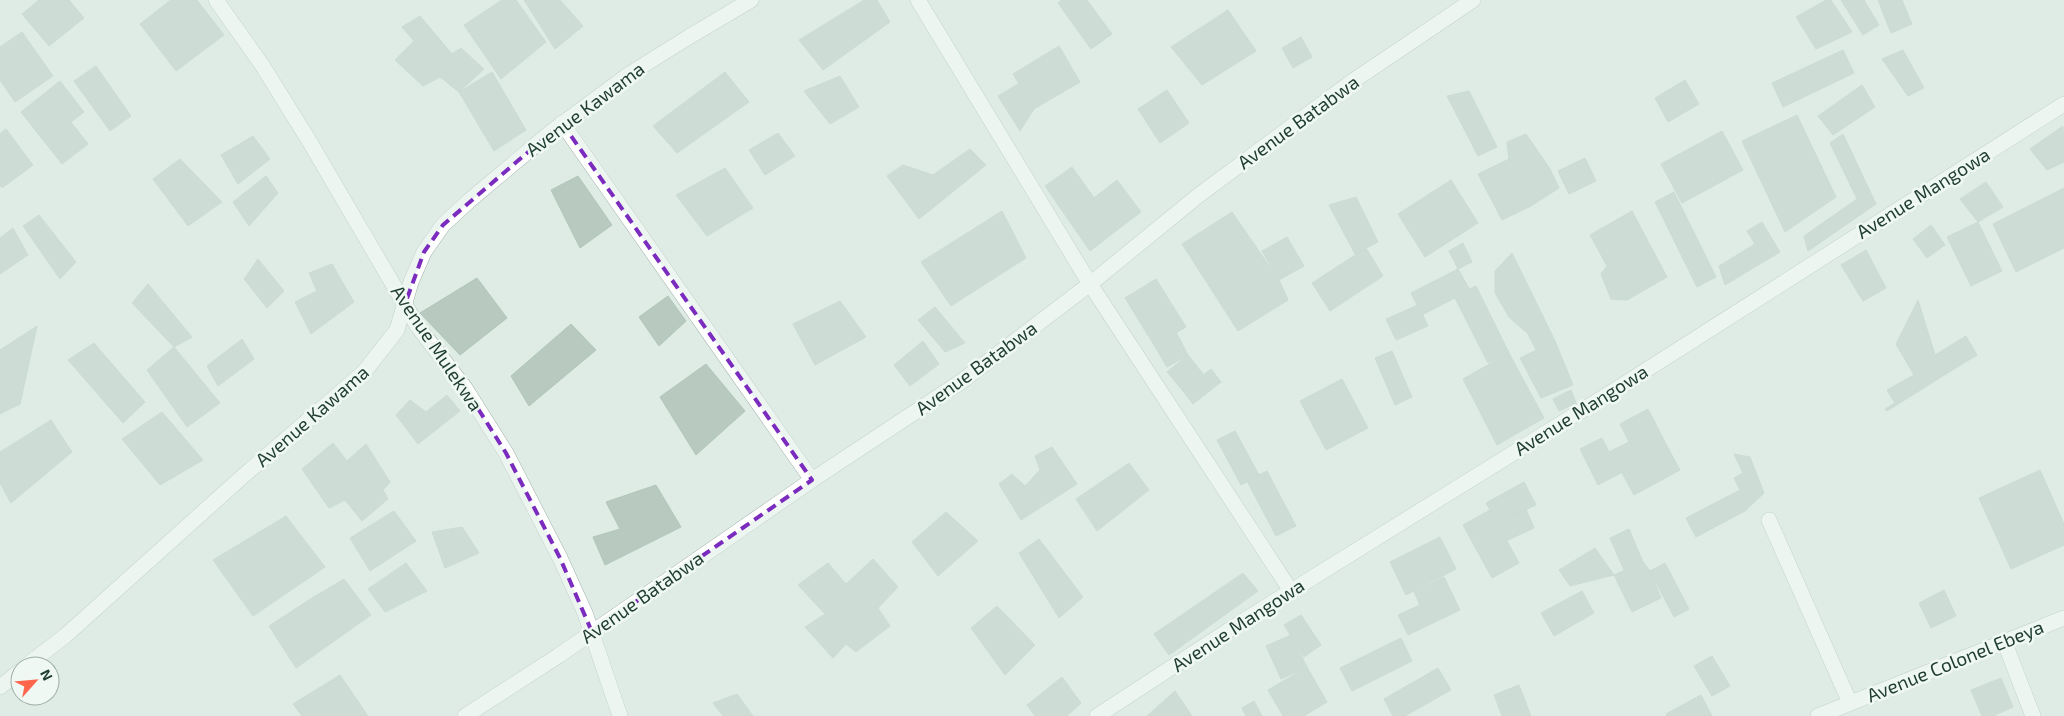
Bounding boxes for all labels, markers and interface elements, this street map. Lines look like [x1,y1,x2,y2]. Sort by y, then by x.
street label: Avenue Kawama [521,56,649,161]
street label: Avenue Batabwa [1232,70,1363,173]
street label: Avenue Mangowa [1852,142,1994,243]
street label: Avenue Mulekwa [387,280,488,415]
street label: Avenue Batabwa [910,316,1041,419]
street label: Avenue Mangowa [1510,359,1652,460]
street label: Avenue Kawama [250,360,373,471]
street label: Avenue Batabwa [576,546,708,647]
street label: Avenue Mangowa [1167,573,1308,676]
street label: Avenue Colonel Ebeya [1863,615,2047,707]
north arrow [10,656,60,706]
text: N [37,667,57,683]

